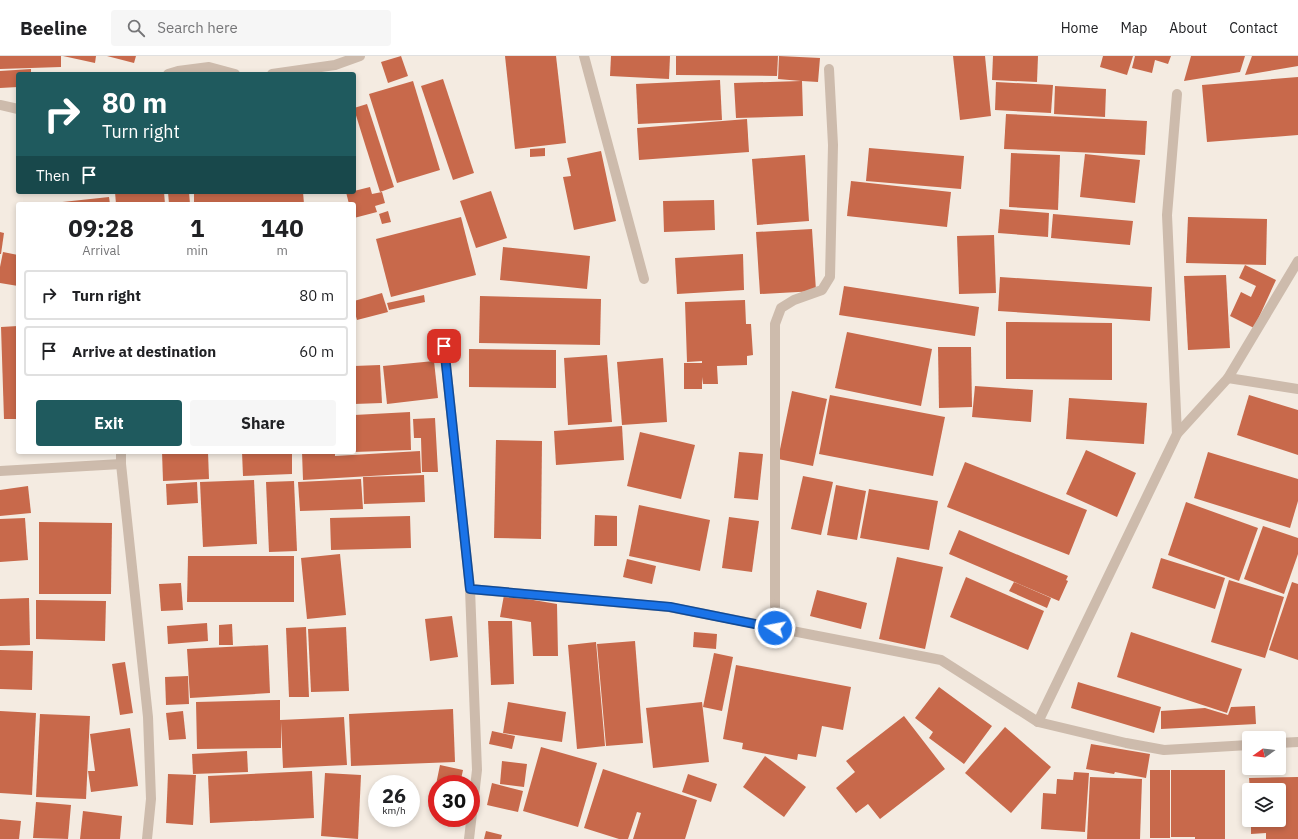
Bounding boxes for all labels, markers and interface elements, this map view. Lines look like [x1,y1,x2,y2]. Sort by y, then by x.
search box [111,10,391,46]
text: Beeline [20,16,87,40]
icon: search [125,17,147,39]
text: Search here [157,18,238,37]
text: Home [1061,19,1098,37]
text: Map [1120,19,1147,37]
text: About [1169,19,1207,37]
text: Contact [1229,19,1278,37]
text: 80 m [102,84,167,121]
icon: right [36,88,88,140]
text: Turn right [102,120,180,143]
icon: arrive [78,164,100,186]
text: Then [36,166,70,185]
text: 09:28 [68,212,134,244]
text: 1 [190,212,204,244]
text: 140 [260,212,304,244]
text: Arrival [82,242,120,259]
text: min [186,242,208,259]
text: m [276,242,288,259]
icon: right [38,284,60,306]
text: Turn right [72,286,141,305]
text: 80 m [299,286,334,305]
pin [427,329,461,363]
icon: arrive [433,335,455,357]
icon: arrive [38,340,60,362]
text: Arrive at destination [72,342,216,361]
text: 60 m [299,342,334,361]
button: Exit [36,400,182,446]
button: Share [190,400,336,446]
position arrow [754,607,796,649]
north arrow [1242,731,1286,775]
map controls [1242,731,1286,827]
speed limit sign: 30 [428,775,480,827]
text: 26 [382,782,406,809]
button: layers [1242,783,1286,827]
text: km/h [382,804,406,817]

